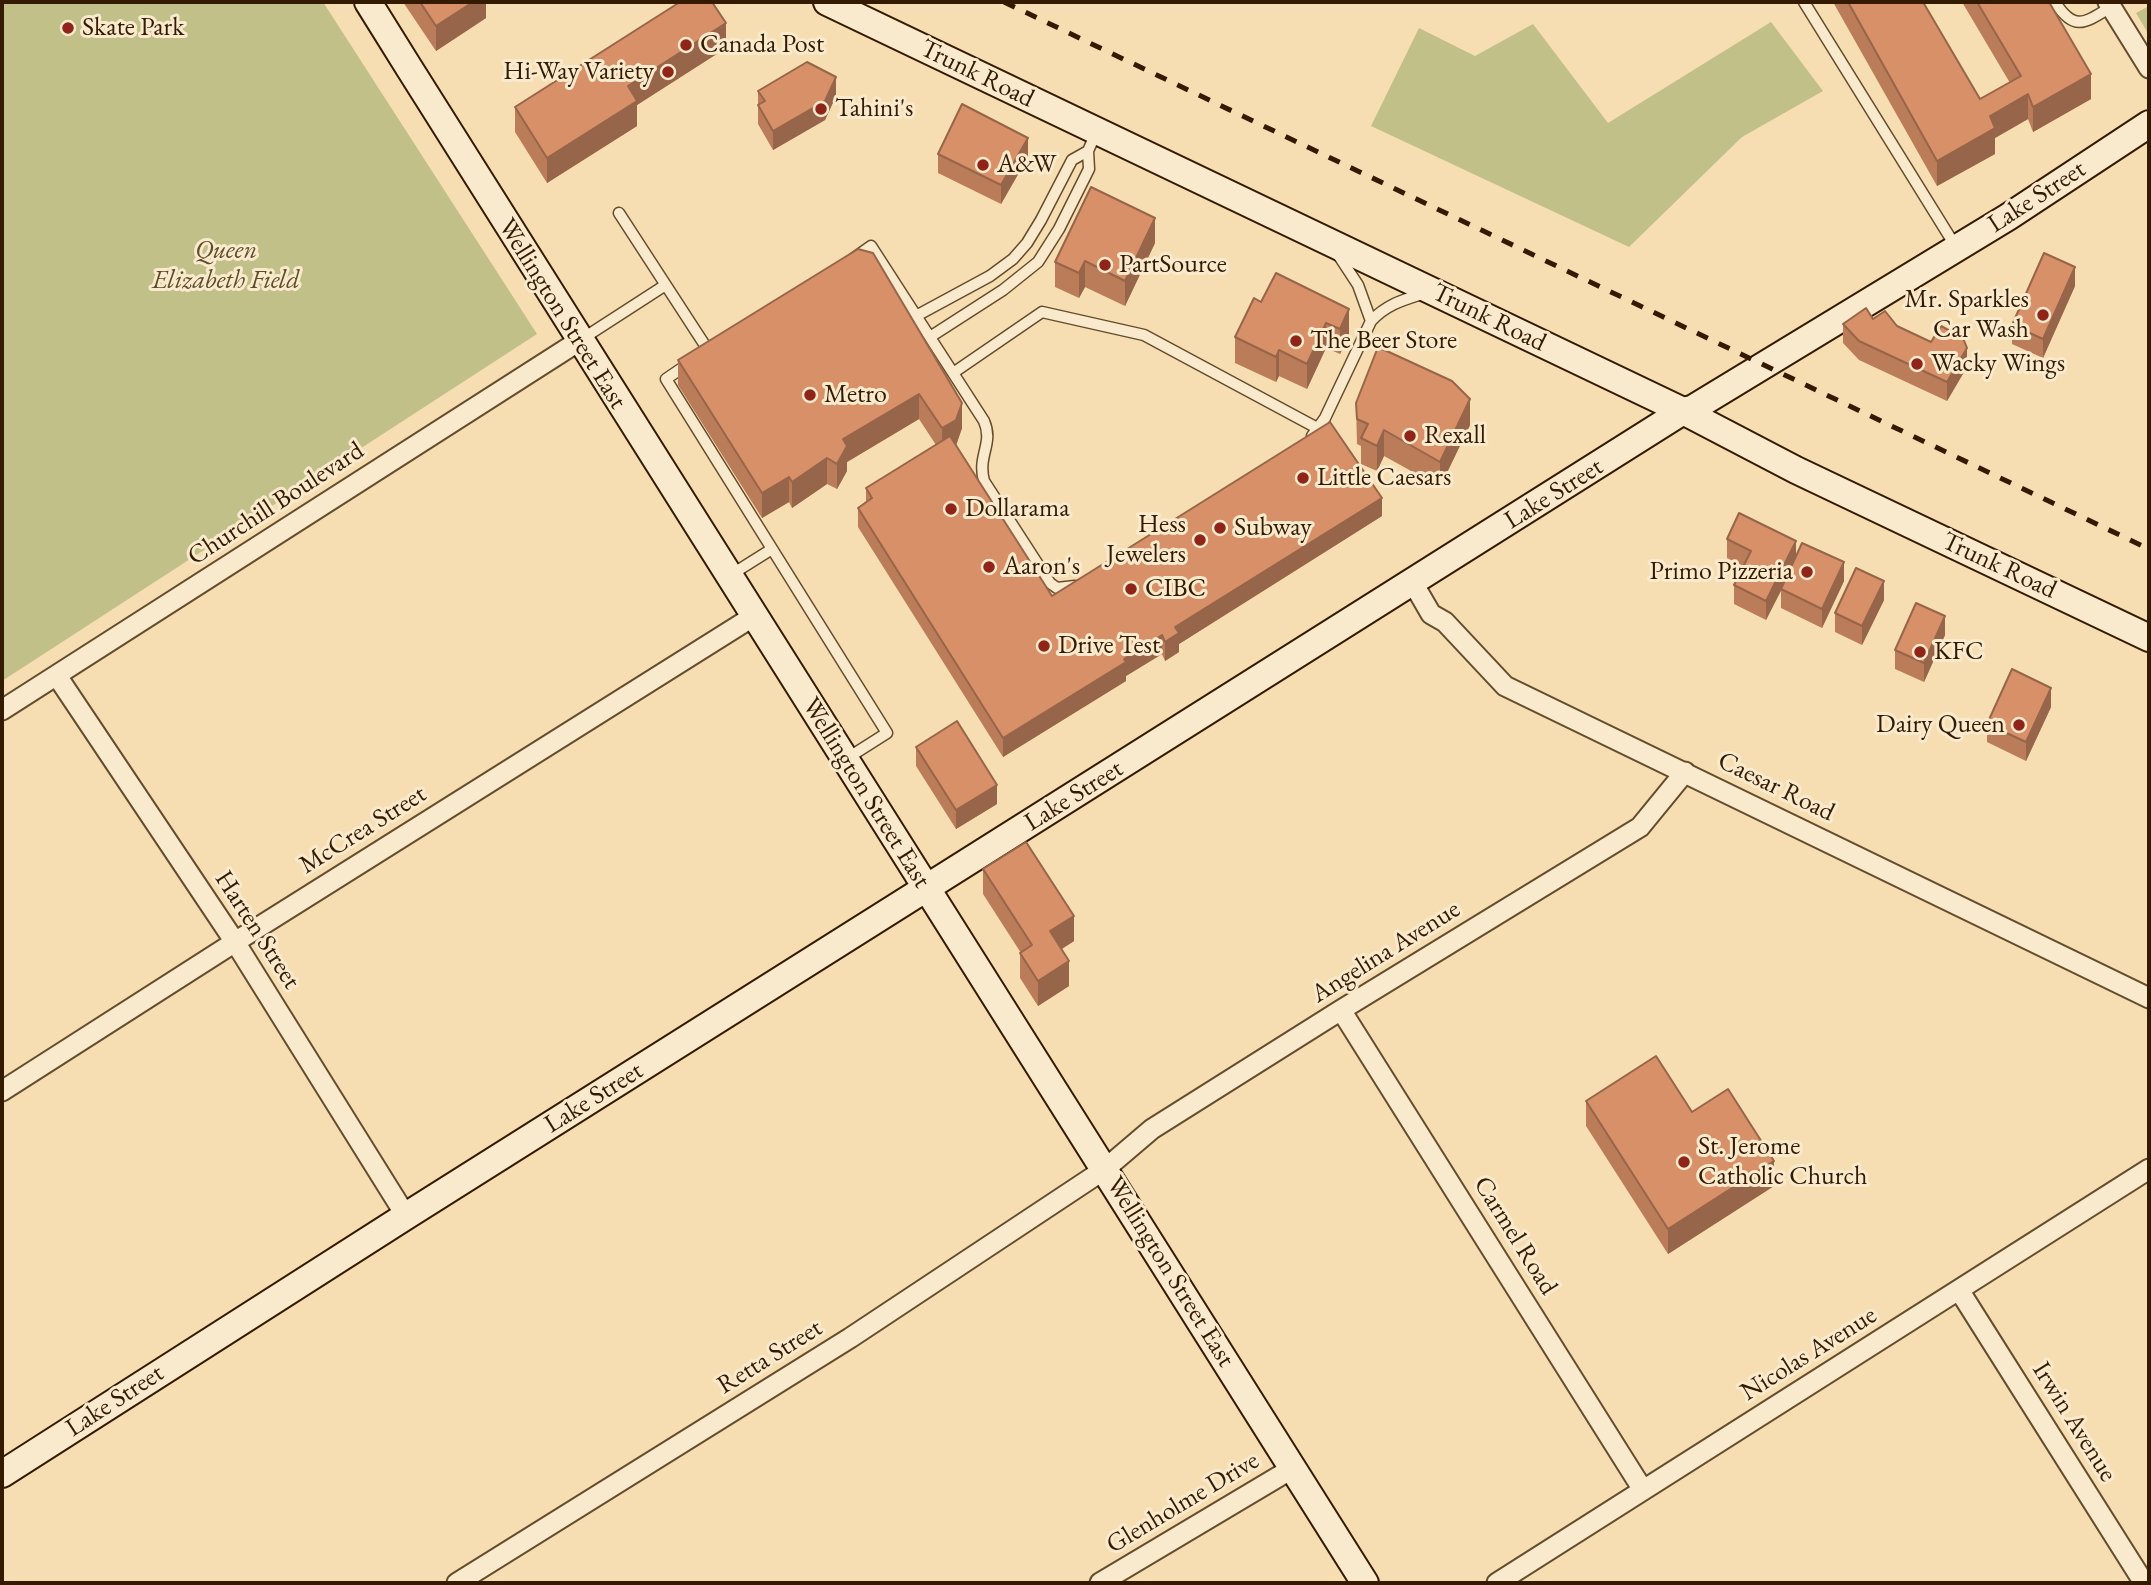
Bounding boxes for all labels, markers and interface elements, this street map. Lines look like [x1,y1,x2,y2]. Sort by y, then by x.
place label: Skate Park [82,12,184,44]
marker: Skate Park [60,20,76,36]
place label: Canada Post [700,29,824,61]
street label: Trunk Road [915,33,1039,115]
marker: Canada Post [678,37,694,53]
place label: Hi-Way Variety [503,56,654,88]
marker: Hi-Way Variety [660,64,676,80]
place label: Tahini's [835,93,914,125]
marker: Tahini's [813,101,829,117]
place label: A&W [997,149,1056,181]
street label: Lake Street [1982,154,2092,240]
marker: A&W [975,157,991,173]
street label: Wellington Street East [491,213,633,415]
park label: Queen Elizabeth Field [152,235,300,296]
place label: PartSource [1119,249,1227,281]
marker: PartSource [1097,257,1113,273]
street label: Trunk Road [1427,277,1551,359]
place label: Mr. Sparkles Car Wash [1905,284,2029,346]
marker: Mr. Sparkles Car Wash [2035,307,2051,323]
place label: The Beer Store [1310,325,1457,357]
marker: The Beer Store [1288,333,1304,349]
place label: Wacky Wings [1931,348,2065,380]
marker: Wacky Wings [1909,356,1925,372]
place label: Metro [824,379,887,411]
marker: Metro [802,387,818,403]
place label: Rexall [1424,420,1486,452]
marker: Rexall [1402,428,1418,444]
street label: Churchill Boulevard [182,435,370,573]
street label: Lake Street [1499,452,1609,536]
place label: Little Caesars [1317,462,1451,494]
marker: Little Caesars [1295,470,1311,486]
place label: Dollarama [965,493,1070,525]
marker: Dollarama [943,501,959,517]
place label: Hess Jewelers [1106,509,1186,570]
place label: Subway [1234,512,1312,544]
marker: Subway [1212,520,1228,536]
street label: Trunk Road [1937,526,2061,606]
marker: Hess Jewelers [1192,532,1208,548]
place label: Aaron's [1003,551,1080,583]
place label: Primo Pizzeria [1649,556,1793,588]
marker: Aaron's [981,559,997,575]
marker: Primo Pizzeria [1799,564,1815,580]
place label: CIBC [1145,573,1206,605]
marker: CIBC [1123,581,1139,597]
place label: Drive Test [1058,630,1160,662]
place label: KFC [1934,636,1983,668]
marker: Drive Test [1036,638,1052,654]
marker: KFC [1912,644,1928,660]
street label: Wellington Street East [795,692,937,894]
place label: Dairy Queen [1876,709,2005,741]
marker: Dairy Queen [2011,717,2027,733]
street label: Caesar Road [1713,745,1839,829]
street label: Lake Street [1019,754,1129,838]
street label: McCrea Street [294,779,432,881]
street label: Harten Street [207,865,307,995]
street label: Angelina Avenue [1306,894,1466,1010]
street label: Lake Street [539,1056,649,1140]
place label: St. Jerome Catholic Church [1698,1131,1867,1192]
marker: St. Jerome Catholic Church [1676,1154,1692,1170]
street label: Wellington Street East [1099,1171,1241,1373]
street label: Carmel Road [1466,1171,1564,1301]
street label: Nicolas Avenue [1735,1300,1883,1408]
street label: Retta Street [712,1313,828,1401]
street label: Irwin Avenue [2025,1356,2123,1488]
street label: Lake Street [60,1358,170,1444]
street label: Glenholme Drive [1101,1445,1265,1561]

